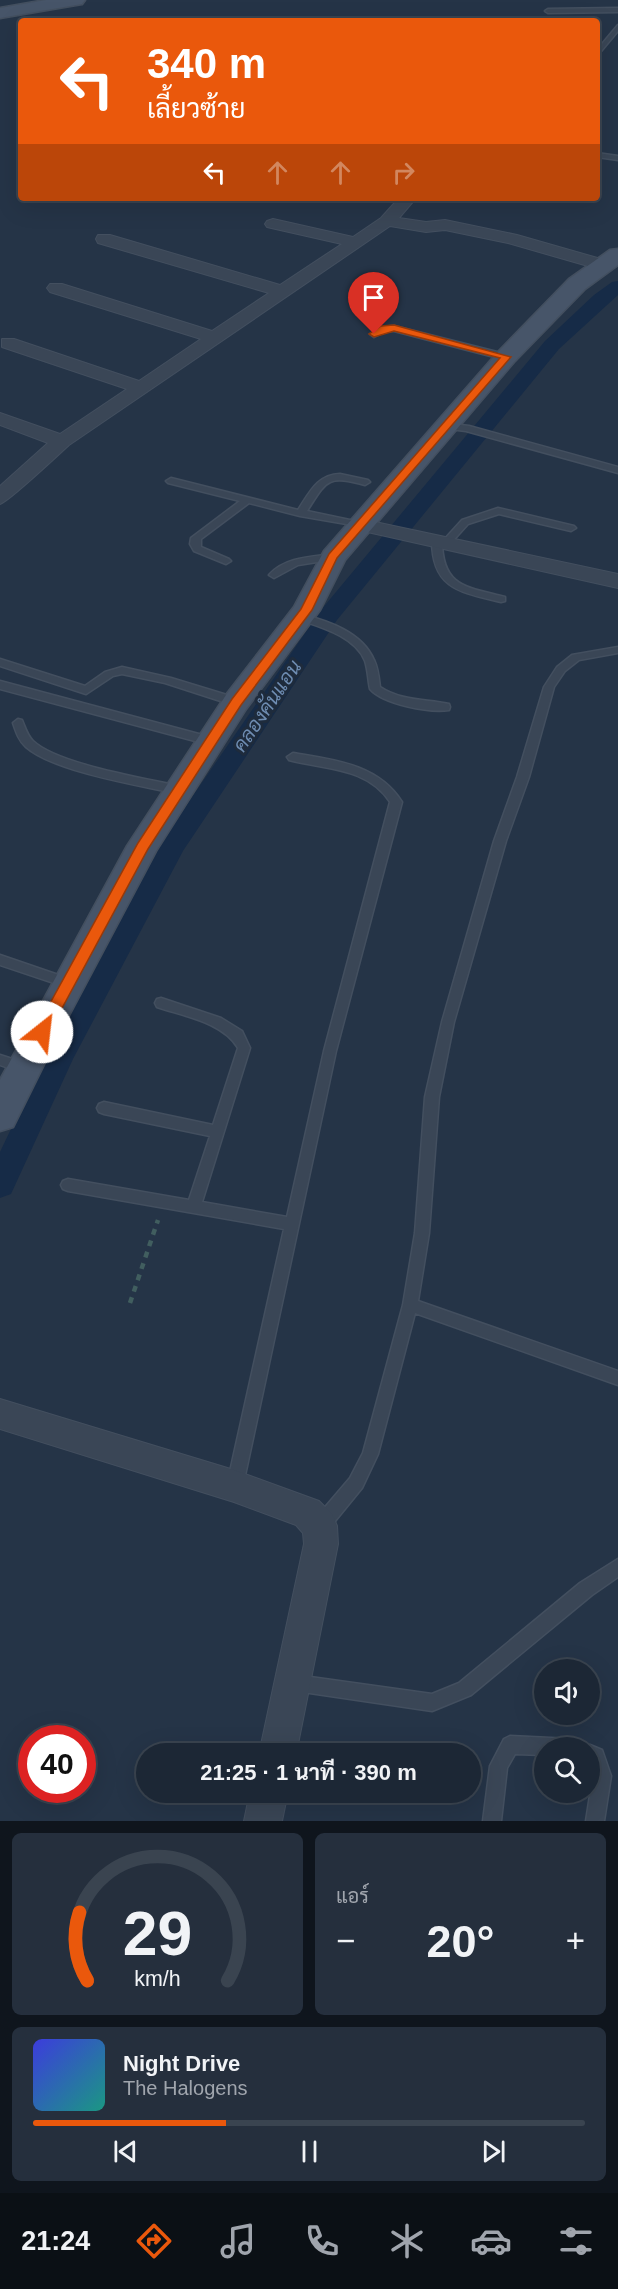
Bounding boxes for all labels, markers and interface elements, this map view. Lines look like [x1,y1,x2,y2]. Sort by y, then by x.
text: 340 m [147,40,266,87]
icon: left [48,42,126,120]
text: เลี้ยวซ้าย [147,94,245,124]
icon: left [198,156,231,189]
icon: ahead [261,156,294,189]
icon: ahead [324,156,357,189]
icon: right [387,156,420,189]
pin [348,272,399,334]
icon: arrive [357,281,390,314]
water label: คลองคันแอน [228,655,306,756]
position arrow [10,1000,74,1064]
map controls [534,1659,600,1803]
button: sound [534,1659,600,1725]
speed limit sign: 40 [18,1725,96,1803]
button: search [534,1737,600,1803]
text: 21:25 · 1 นาที · 390 m [200,1760,417,1785]
text: แอร์ [336,1885,369,1907]
text: 29 [123,1899,192,1968]
text: 20° [426,1916,495,1967]
text: − [336,1922,355,1959]
text: + [566,1922,585,1959]
text: km/h [134,1967,181,1991]
text: Night Drive [123,2051,240,2076]
text: The Halogens [123,2077,248,2099]
icon: previous [109,2135,142,2168]
icon: pause [293,2135,326,2168]
icon: next [477,2135,510,2168]
icon: directions [133,2220,175,2262]
icon: music [217,2220,259,2262]
icon: phone [301,2220,343,2262]
icon: climate [386,2220,428,2262]
icon: car [470,2220,512,2262]
icon: filters [555,2220,597,2262]
text: 21:24 [21,2226,90,2256]

